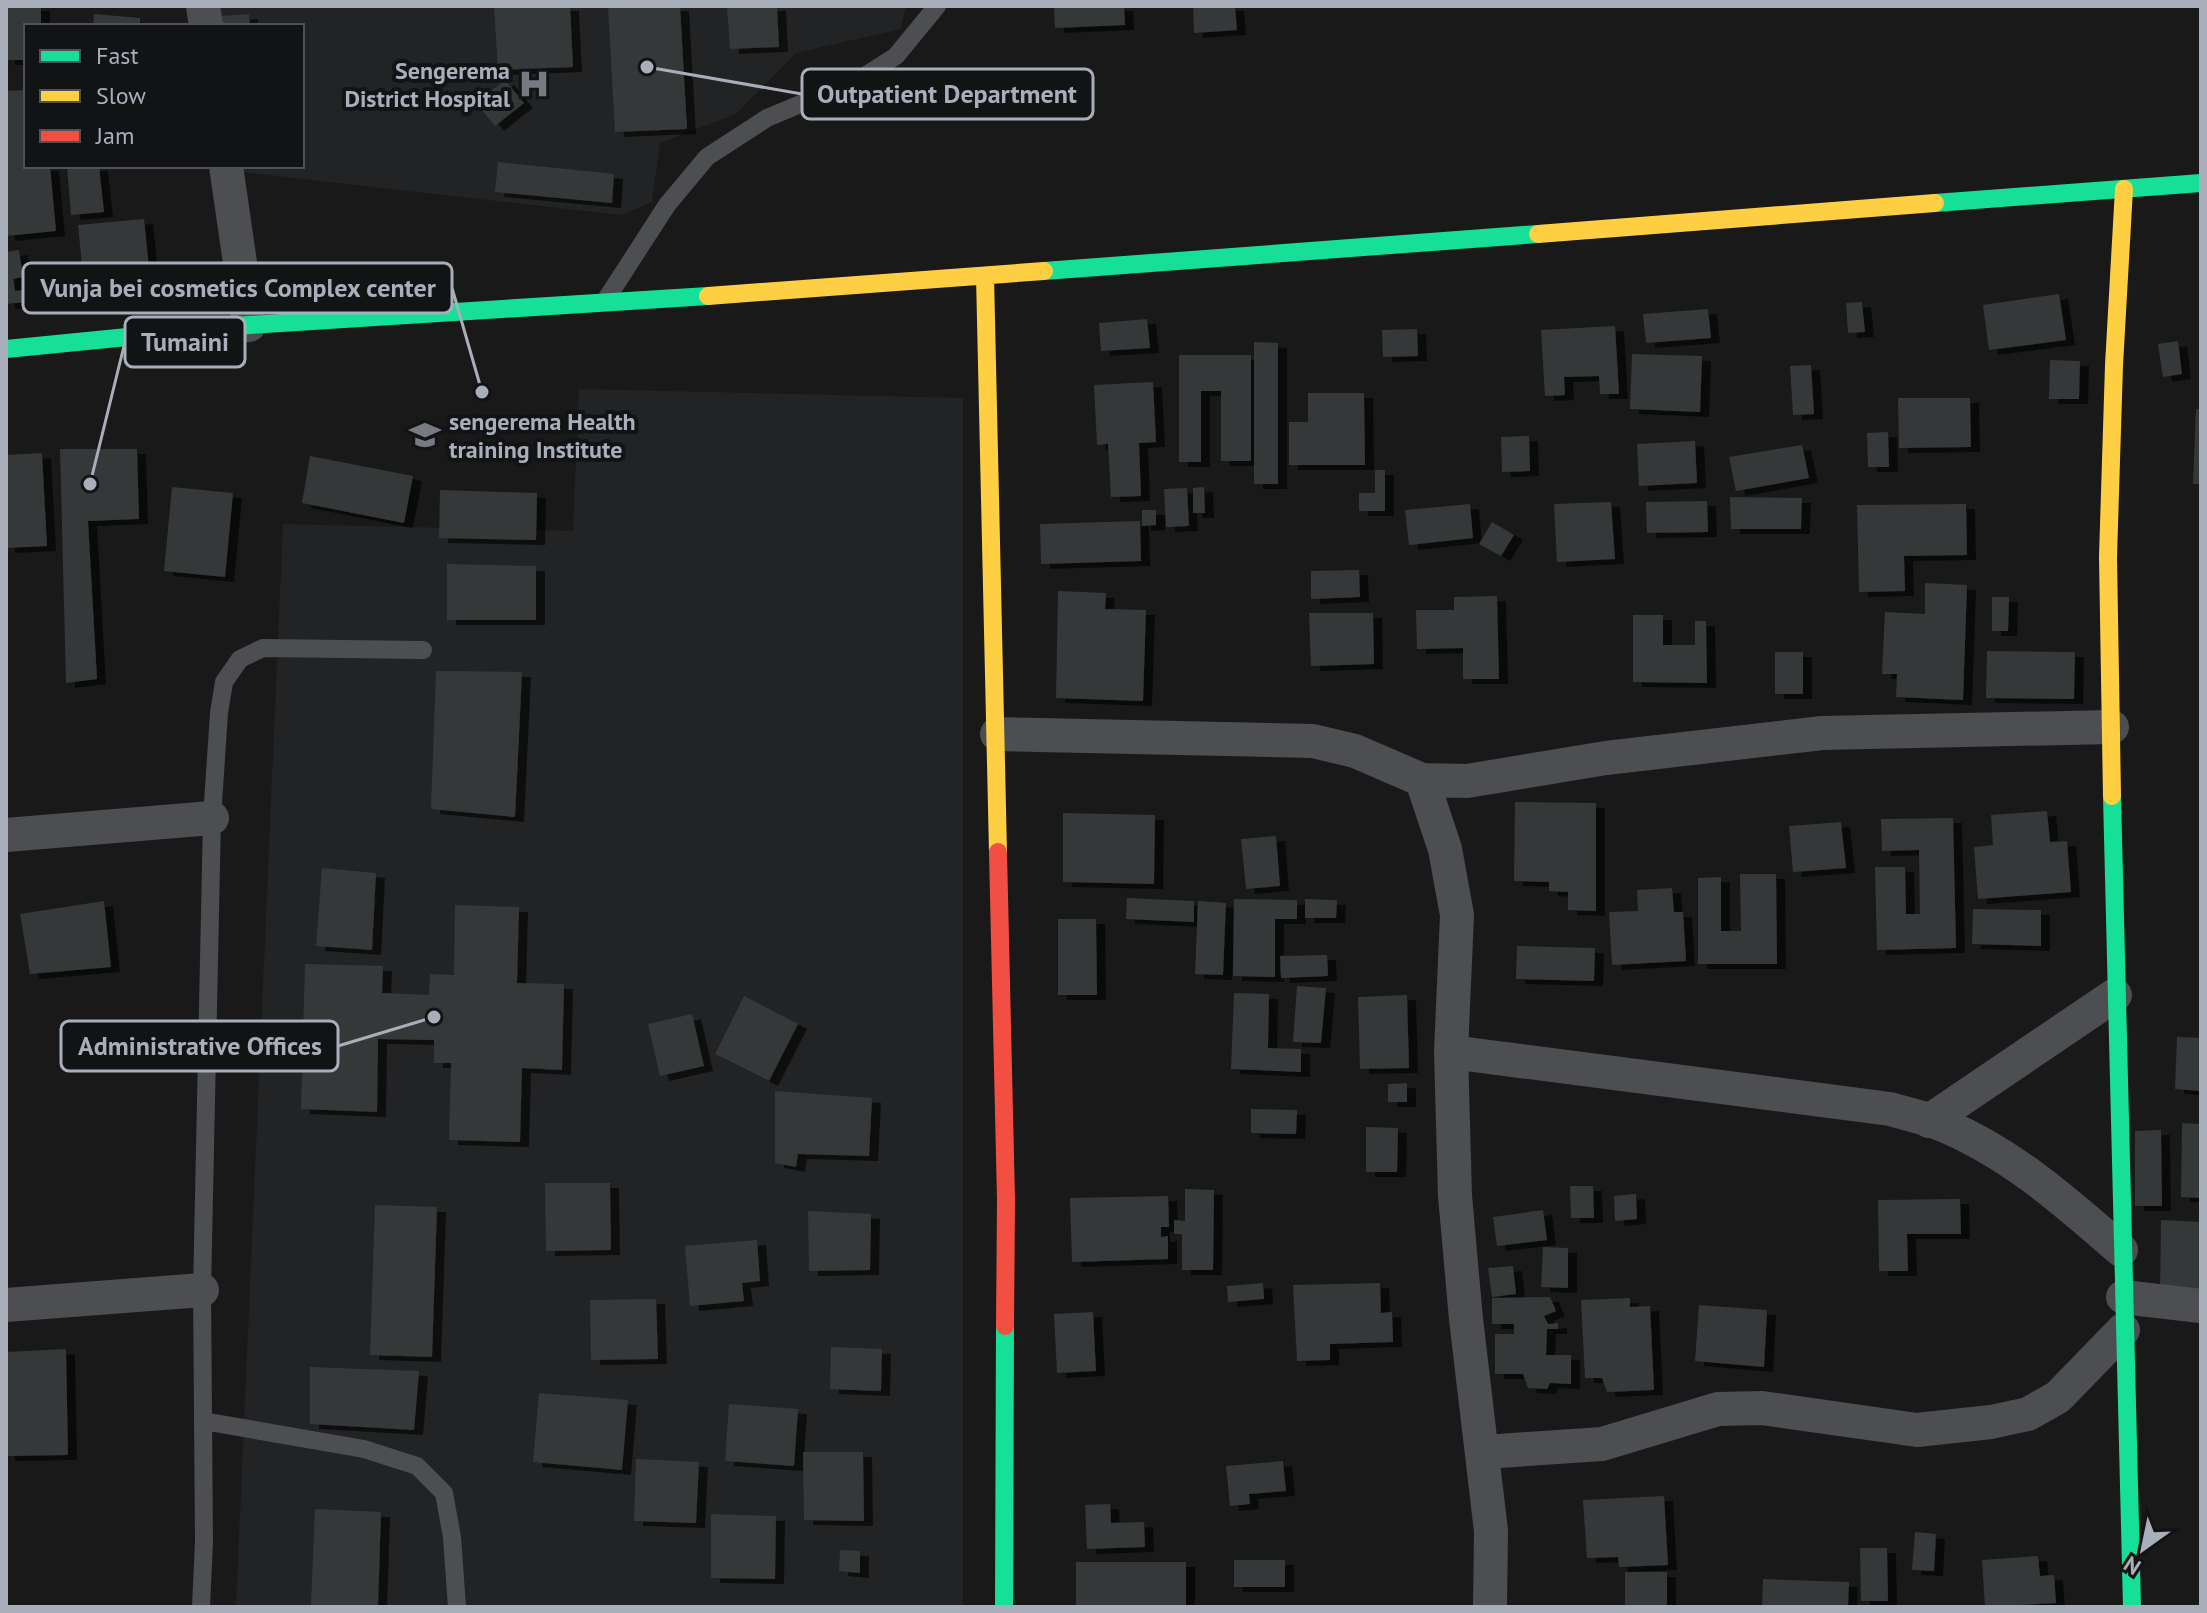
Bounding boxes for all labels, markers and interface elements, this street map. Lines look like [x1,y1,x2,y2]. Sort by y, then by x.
legend [24,24,304,168]
text: Fast [96,40,139,71]
place label: Sengerema District Hospital [344,55,511,114]
hospital icon: Sengerema District Hospital [517,67,551,101]
callout: Outpatient Department [802,69,1093,119]
text: Outpatient Department [817,77,1077,110]
text: Slow [96,80,146,111]
text: Jam [95,120,134,151]
callout: Vunja bei cosmetics Complex center [23,263,452,313]
text: Vunja bei cosmetics Complex center [39,271,437,304]
callout: Tumaini [125,317,245,367]
text: Tumaini [141,325,229,358]
place label: sengerema Health training Institute [449,406,636,465]
school or university icon: sengerema Health training Institute [408,418,442,452]
callout: Administrative Offices [61,1021,338,1071]
text: Administrative Offices [78,1029,322,1062]
north arrow [2103,1509,2183,1589]
text: N [2118,1550,2146,1581]

